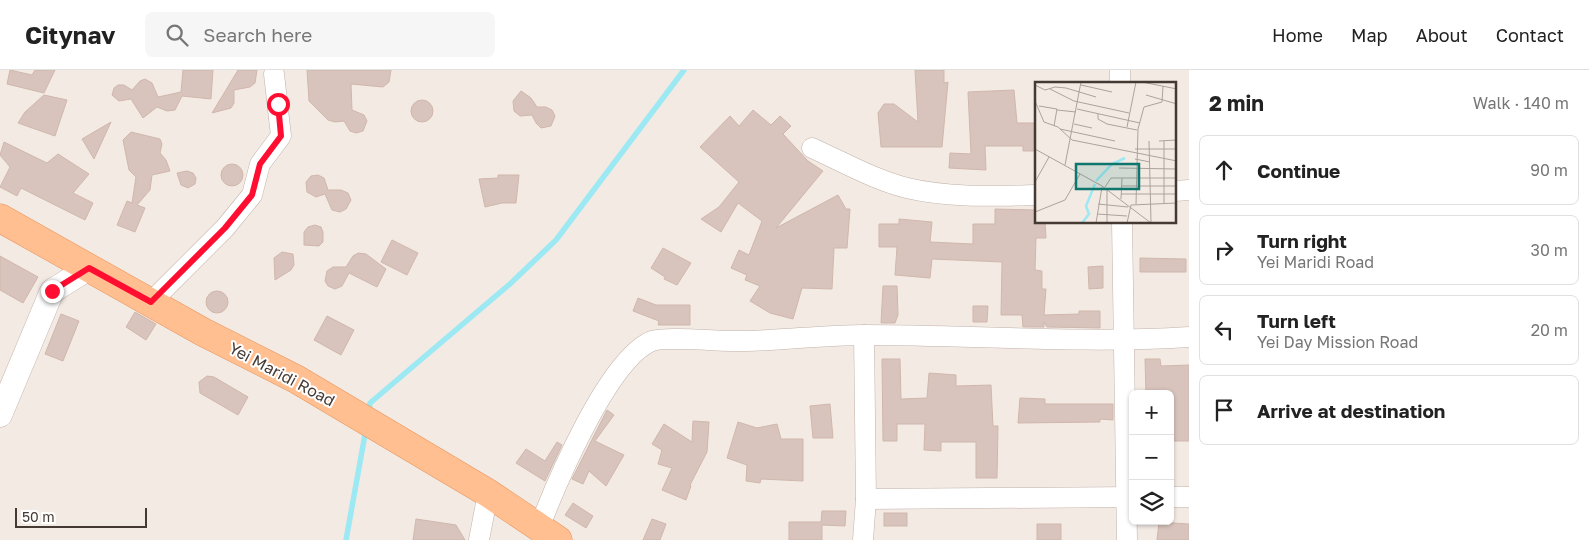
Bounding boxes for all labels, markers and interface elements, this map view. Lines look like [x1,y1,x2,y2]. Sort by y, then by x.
search box [145,12,495,57]
text: Citynav [25,20,115,49]
icon: search [163,21,191,49]
text: Search here [203,23,312,46]
text: Home [1272,24,1323,46]
text: Map [1351,24,1388,46]
text: About [1416,24,1468,46]
text: Contact [1496,24,1564,46]
inset map [1035,82,1176,224]
text: 2 min [1209,90,1264,116]
route start [267,93,290,116]
text: Walk · 140 m [1473,93,1569,113]
icon: ahead [1210,156,1238,184]
text: Continue [1257,159,1340,182]
text: 90 m [1530,160,1568,180]
text: Turn right [1257,229,1347,252]
icon: right [1210,236,1238,264]
text: 30 m [1531,240,1568,260]
text: Yei Maridi Road [1257,252,1374,272]
route end [41,280,64,303]
text: Turn left [1257,309,1336,332]
icon: left [1210,316,1238,344]
text: 20 m [1531,320,1568,340]
text: Yei Day Mission Road [1257,332,1418,352]
street label: Yei Maridi Road [226,338,338,410]
map controls [1129,390,1174,525]
button: + [1129,390,1174,435]
icon: arrive [1210,396,1238,424]
text: Arrive at destination [1257,399,1445,422]
button: − [1129,435,1174,480]
button: layers [1129,480,1174,525]
scale bar [15,505,148,528]
text: 50 m [22,508,55,525]

